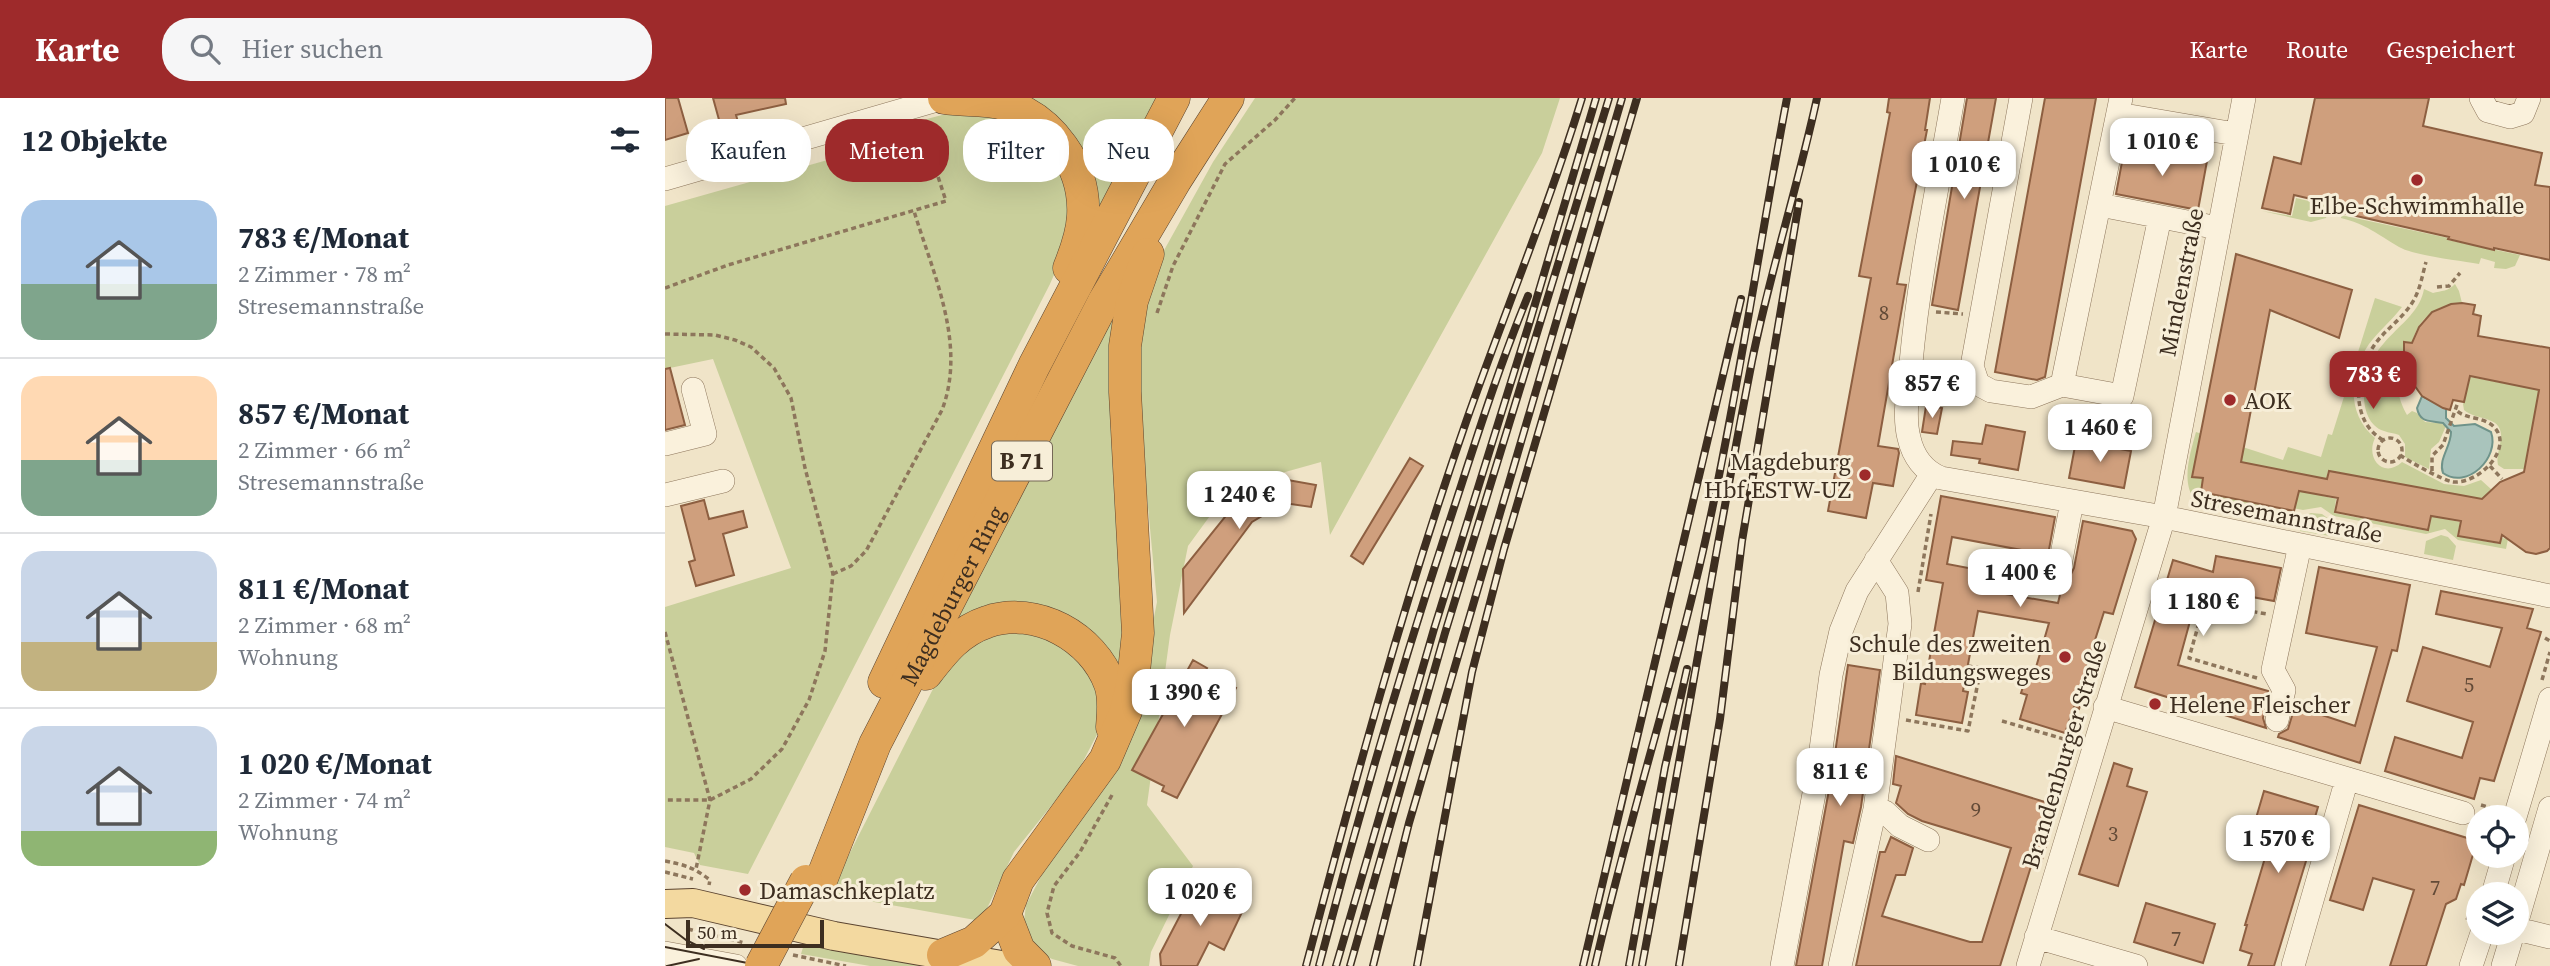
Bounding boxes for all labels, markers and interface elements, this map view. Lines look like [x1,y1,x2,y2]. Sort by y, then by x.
search box [162,18,652,81]
text: Karte [35,27,120,72]
icon: search [186,30,224,68]
text: Hier suchen [242,31,383,67]
text: Karte [2189,33,2248,66]
text: Route [2286,33,2348,66]
text: Gespeichert [2386,33,2515,66]
pin: 1 010 € [2097,118,2227,178]
chip: Kaufen [686,119,811,182]
chip: Mieten [825,119,949,182]
chip: Filter [963,119,1069,182]
chip: Neu [1083,119,1174,182]
text: 12 Objekte [21,120,167,161]
icon: filters [606,121,644,159]
text: 1 010 € [2126,125,2198,157]
pin: 1 010 € [1899,141,2029,201]
text: 1 010 € [1928,148,2000,180]
marker: Elbe-Schwimmhalle [2409,172,2425,188]
place label: Elbe-Schwimmhalle [2310,189,2524,222]
street label: Mindenstraße [2150,205,2212,359]
text: 783 €/Monat [238,217,409,258]
icon: home [77,228,161,312]
text: 2 Zimmer · 78 m² [238,258,411,290]
text: Stresemannstraße [238,290,424,322]
house number: 8 [1879,298,1889,327]
pin: 783 € [2324,352,2422,411]
text: 783 € [2346,358,2400,390]
pin: 857 € [1883,360,1981,420]
text: 857 € [1905,367,1959,399]
place label: AOK [2244,384,2291,417]
marker: AOK [2222,392,2238,408]
text: 857 €/Monat [238,393,409,434]
icon: home [77,404,161,488]
pin: 1 460 € [2035,404,2165,464]
text: 1 460 € [2064,411,2136,443]
text: 2 Zimmer · 66 m² [238,434,411,466]
road number: B 71 [992,442,1052,480]
place label: Magdeburg Hbf ESTW-UZ [1704,445,1851,506]
text: Stresemannstraße [238,466,424,498]
marker: Magdeburg Hbf ESTW-UZ [1857,467,1873,483]
pin: 1 240 € [1174,472,1304,531]
text: 1 240 € [1203,478,1275,510]
street label: Stresemannstraße [2189,481,2385,551]
street label: Magdeburger Ring [892,499,1012,691]
pin: 1 400 € [1955,550,2085,609]
text: 1 400 € [1984,556,2056,588]
text: 811 €/Monat [238,568,409,609]
pin: 1 180 € [2138,578,2268,638]
icon: home [77,579,161,663]
text: 1 180 € [2167,585,2239,617]
text: 2 Zimmer · 68 m² [238,609,411,641]
place label: Schule des zweiten Bildungsweges [1849,627,2051,688]
street label: Brandenburger Straße [2013,635,2115,873]
text: Wohnung [238,641,338,673]
marker: Schule des zweiten Bildungsweges [2057,649,2073,665]
pin: 1 390 € [1119,670,1249,729]
house number: 5 [2464,670,2474,699]
text: 1 390 € [1148,676,1220,708]
place label: Helene Fleischer [2169,688,2350,721]
marker: Helene Fleischer [2147,696,2163,712]
text: 1 020 €/Monat [238,743,432,784]
pin: 811 € [1791,748,1889,808]
icon: home [77,754,161,838]
text: 811 € [1813,755,1867,787]
text: 2 Zimmer · 74 m² [238,784,411,816]
house number: 9 [1971,795,1981,824]
map controls [2466,805,2529,945]
button: locate [2466,805,2529,868]
text: Wohnung [238,816,338,848]
pin: 1 570 € [2213,816,2343,875]
house number: 3 [2108,819,2118,848]
text: 1 570 € [2242,822,2314,854]
pin: 1 020 € [1135,868,1265,928]
house number: 7 [2430,873,2440,902]
place label: Damaschkeplatz [759,874,935,907]
text: 1 020 € [1164,875,1236,907]
marker: Damaschkeplatz [737,882,753,898]
button: layers [2466,882,2529,945]
scale bar [686,917,824,949]
text: 50 m [697,919,738,945]
house number: 7 [2171,924,2181,953]

